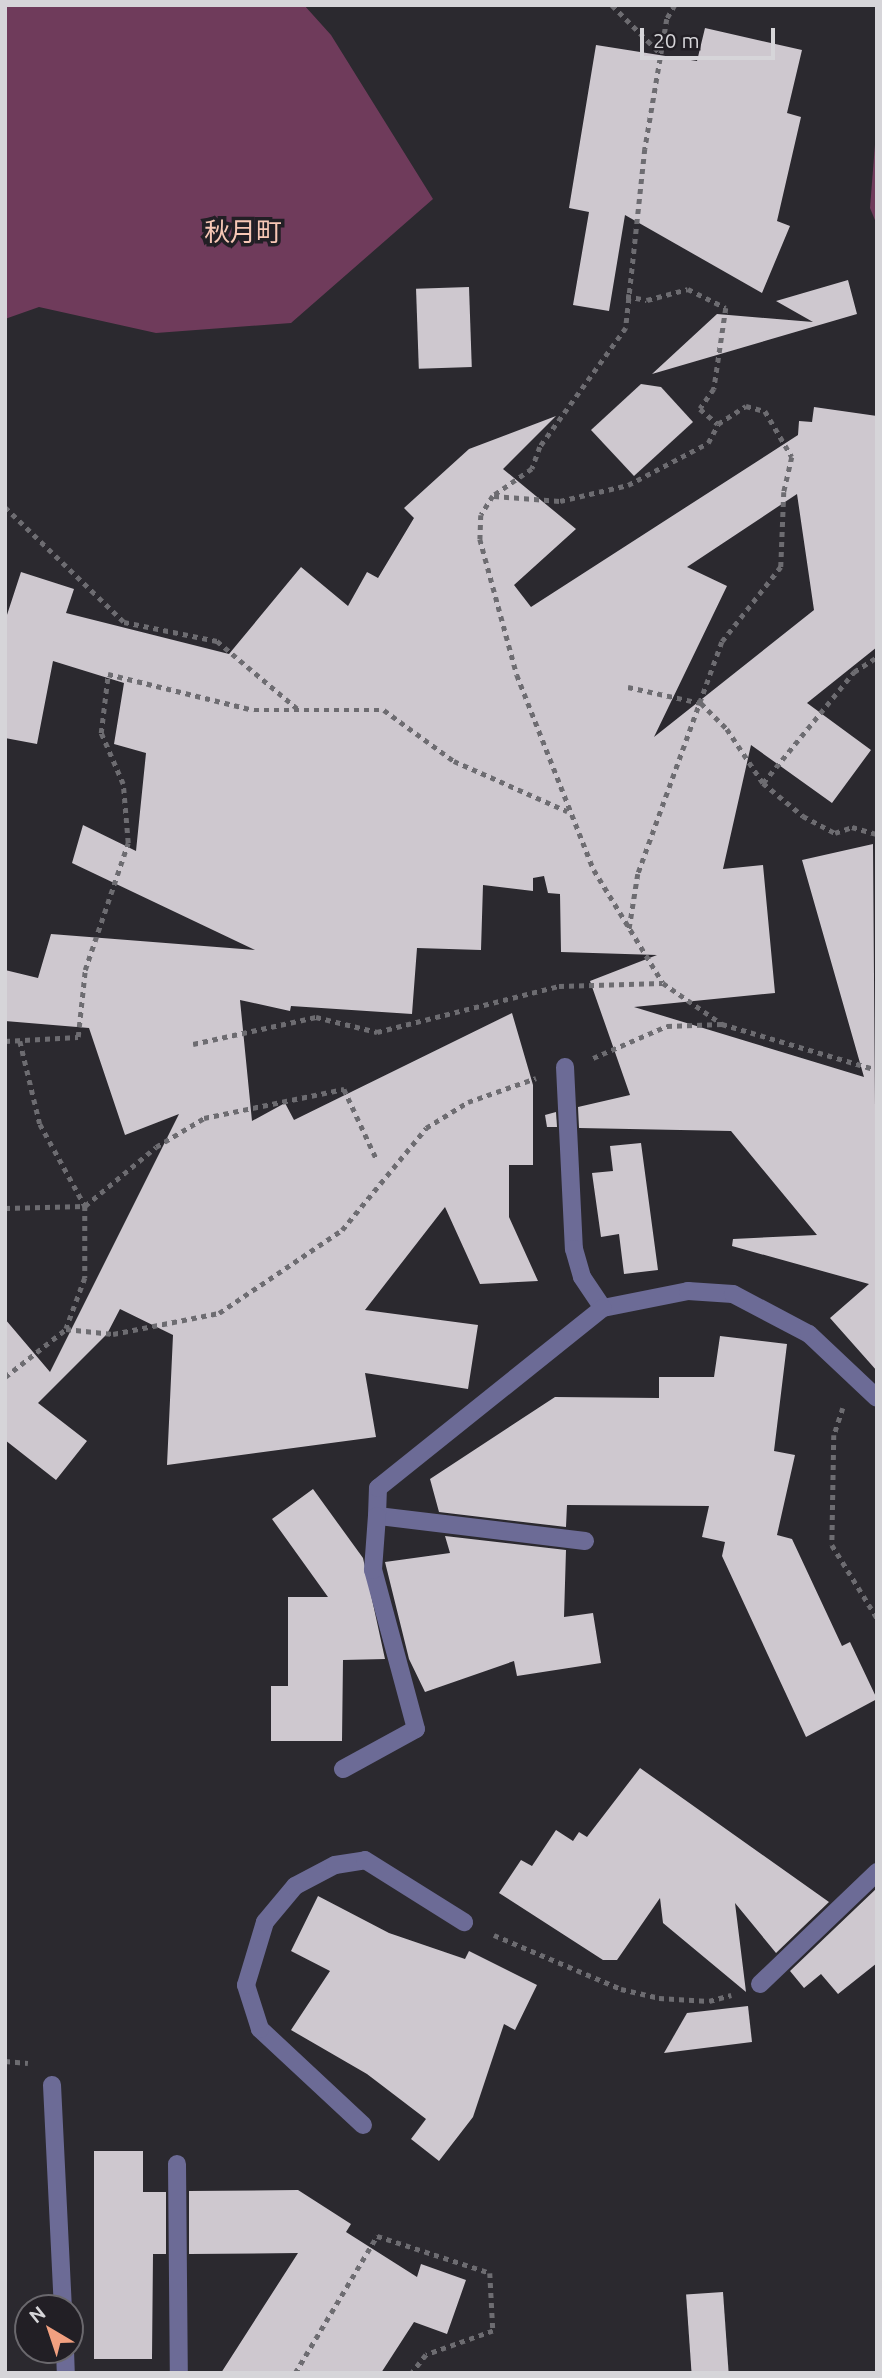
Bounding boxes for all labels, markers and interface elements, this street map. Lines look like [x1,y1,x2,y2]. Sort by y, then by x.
scale bar [644,14,779,58]
text: 20 m [653,28,700,52]
district label: 秋月町 [204,216,282,248]
north arrow [14,2294,84,2364]
text: N [25,2301,49,2327]

